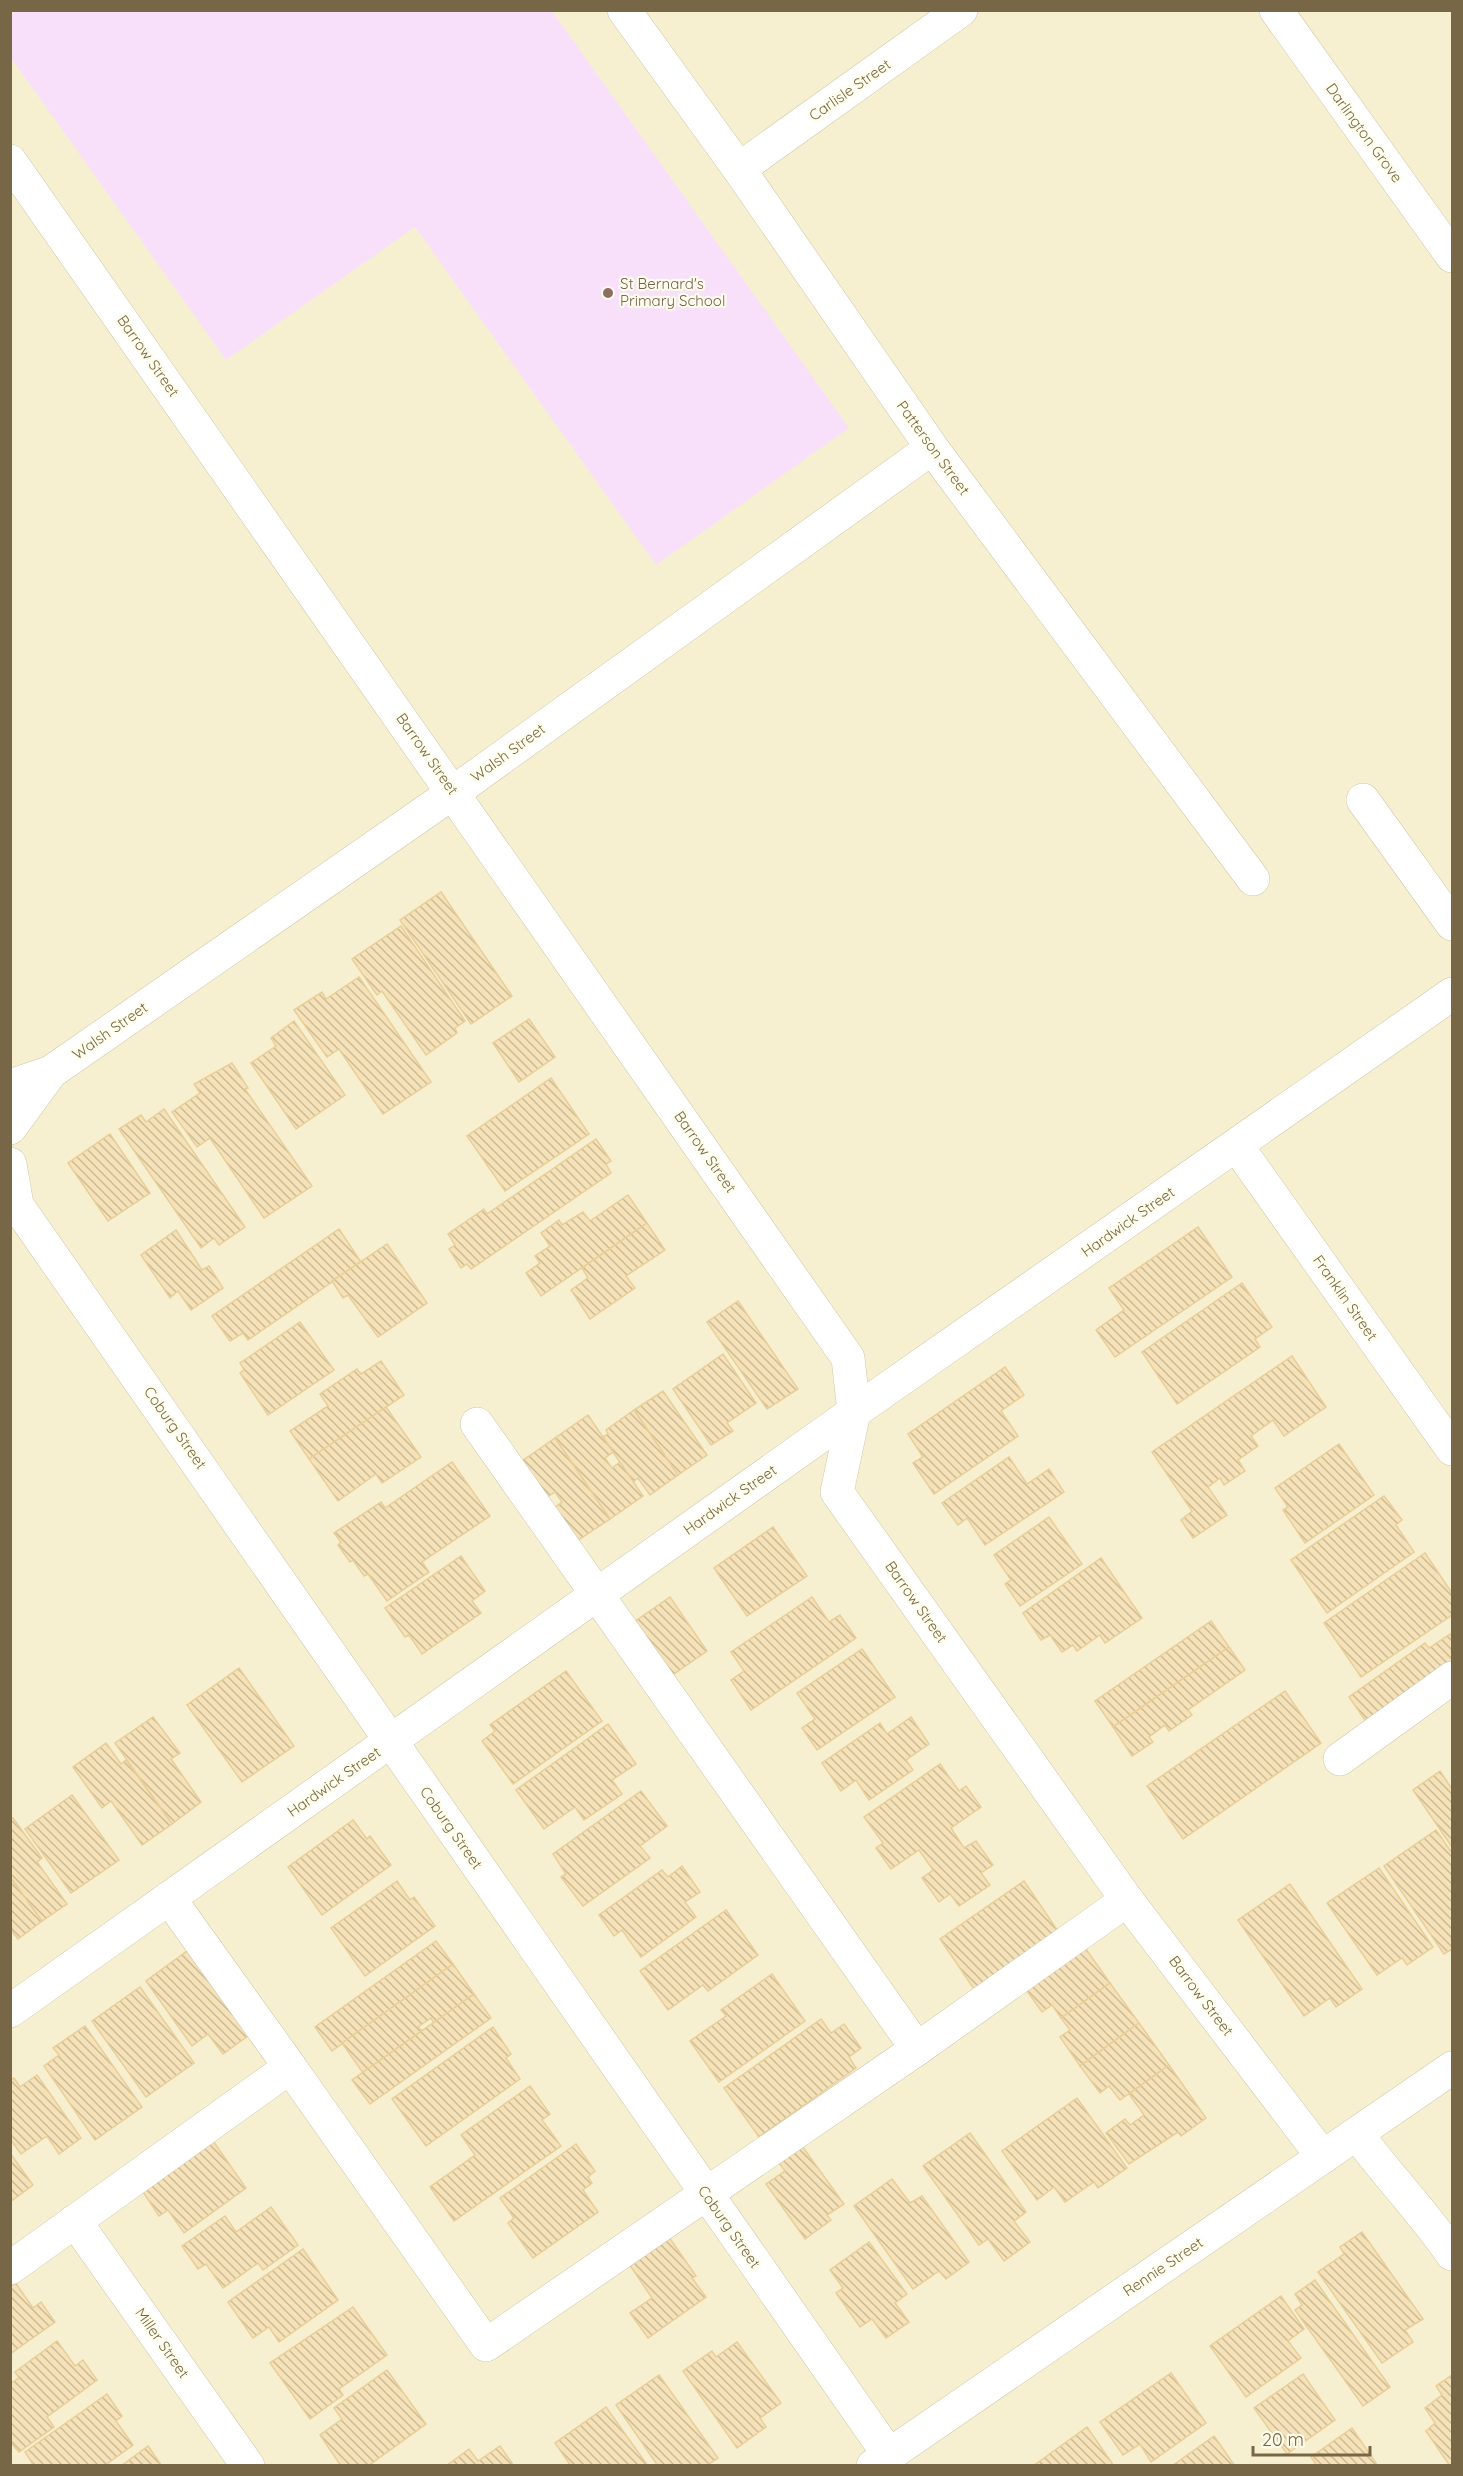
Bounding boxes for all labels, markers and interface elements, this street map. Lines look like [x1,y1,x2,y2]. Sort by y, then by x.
street label: Carlisle Street [805,54,894,125]
street label: Darlington Grove [1322,79,1407,186]
place label: St Bernard's Primary School [620,274,725,310]
marker: St Bernard's Primary School [601,286,615,300]
street label: Barrow Street [113,311,184,400]
street label: Patterson Street [893,397,974,499]
street label: Barrow Street [392,709,463,798]
street label: Walsh Street [467,719,549,786]
street label: Walsh Street [68,998,151,1063]
street label: Barrow Street [670,1107,741,1196]
street label: Hardwick Street [1077,1182,1178,1261]
street label: Franklin Street [1309,1251,1382,1344]
street label: Coburg Street [140,1383,211,1473]
street label: Hardwick Street [679,1460,780,1539]
street label: Barrow Street [881,1557,952,1646]
street label: Hardwick Street [283,1742,384,1821]
street label: Coburg Street [416,1783,487,1873]
street label: Barrow Street [1165,1952,1238,2040]
street label: Coburg Street [694,2182,765,2272]
street label: Rennie Street [1119,2233,1206,2300]
street label: Miller Street [131,2304,194,2382]
scale bar [1253,2419,1370,2457]
text: 20 m [1262,2428,1304,2451]

